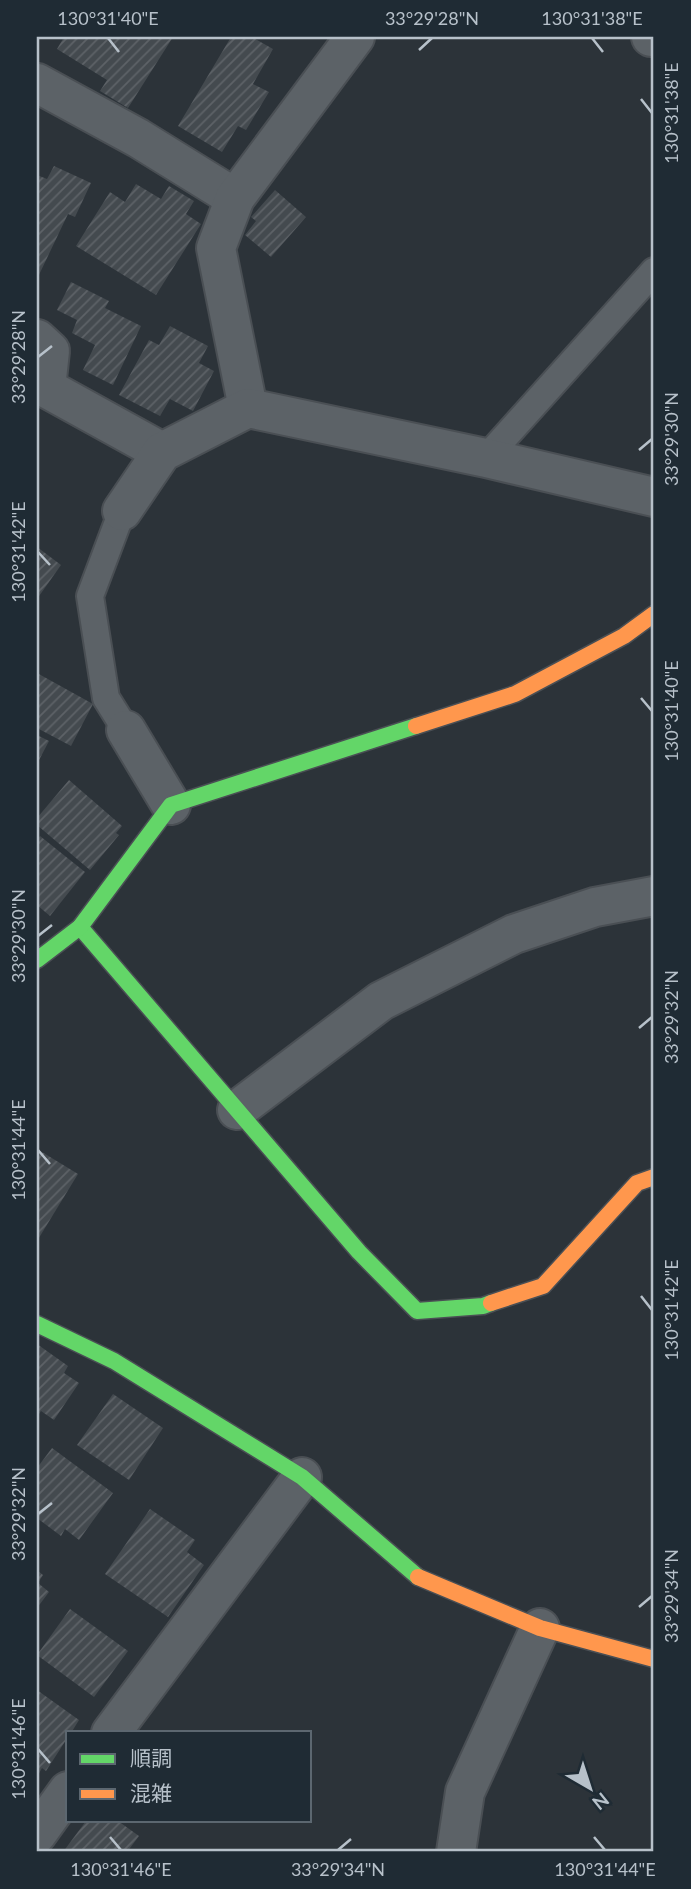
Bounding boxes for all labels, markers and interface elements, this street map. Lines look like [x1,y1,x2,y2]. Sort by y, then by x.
text: 130°31'40"E [57,7,159,29]
text: 33°29'28"N [385,7,479,29]
text: 130°31'38"E [541,7,643,29]
text: 130°31'38"E [660,62,682,164]
text: 33°29'28"N [7,310,29,404]
text: 33°29'30"N [660,392,682,486]
text: 130°31'42"E [7,501,29,603]
text: 130°31'40"E [660,660,682,762]
text: 33°29'30"N [7,889,29,983]
text: 33°29'32"N [660,970,682,1064]
text: 130°31'44"E [7,1099,29,1201]
text: 130°31'42"E [660,1259,682,1361]
text: 33°29'32"N [7,1467,29,1561]
text: 33°29'34"N [660,1549,682,1643]
text: 130°31'46"E [7,1698,29,1800]
legend [66,1731,312,1822]
text: 順調 [130,1745,172,1770]
north arrow [554,1752,624,1822]
text: 混雑 [130,1780,172,1805]
text: N [588,1788,614,1815]
text: 130°31'46"E [70,1858,172,1880]
text: 33°29'34"N [291,1858,385,1880]
text: 130°31'44"E [554,1858,656,1880]

